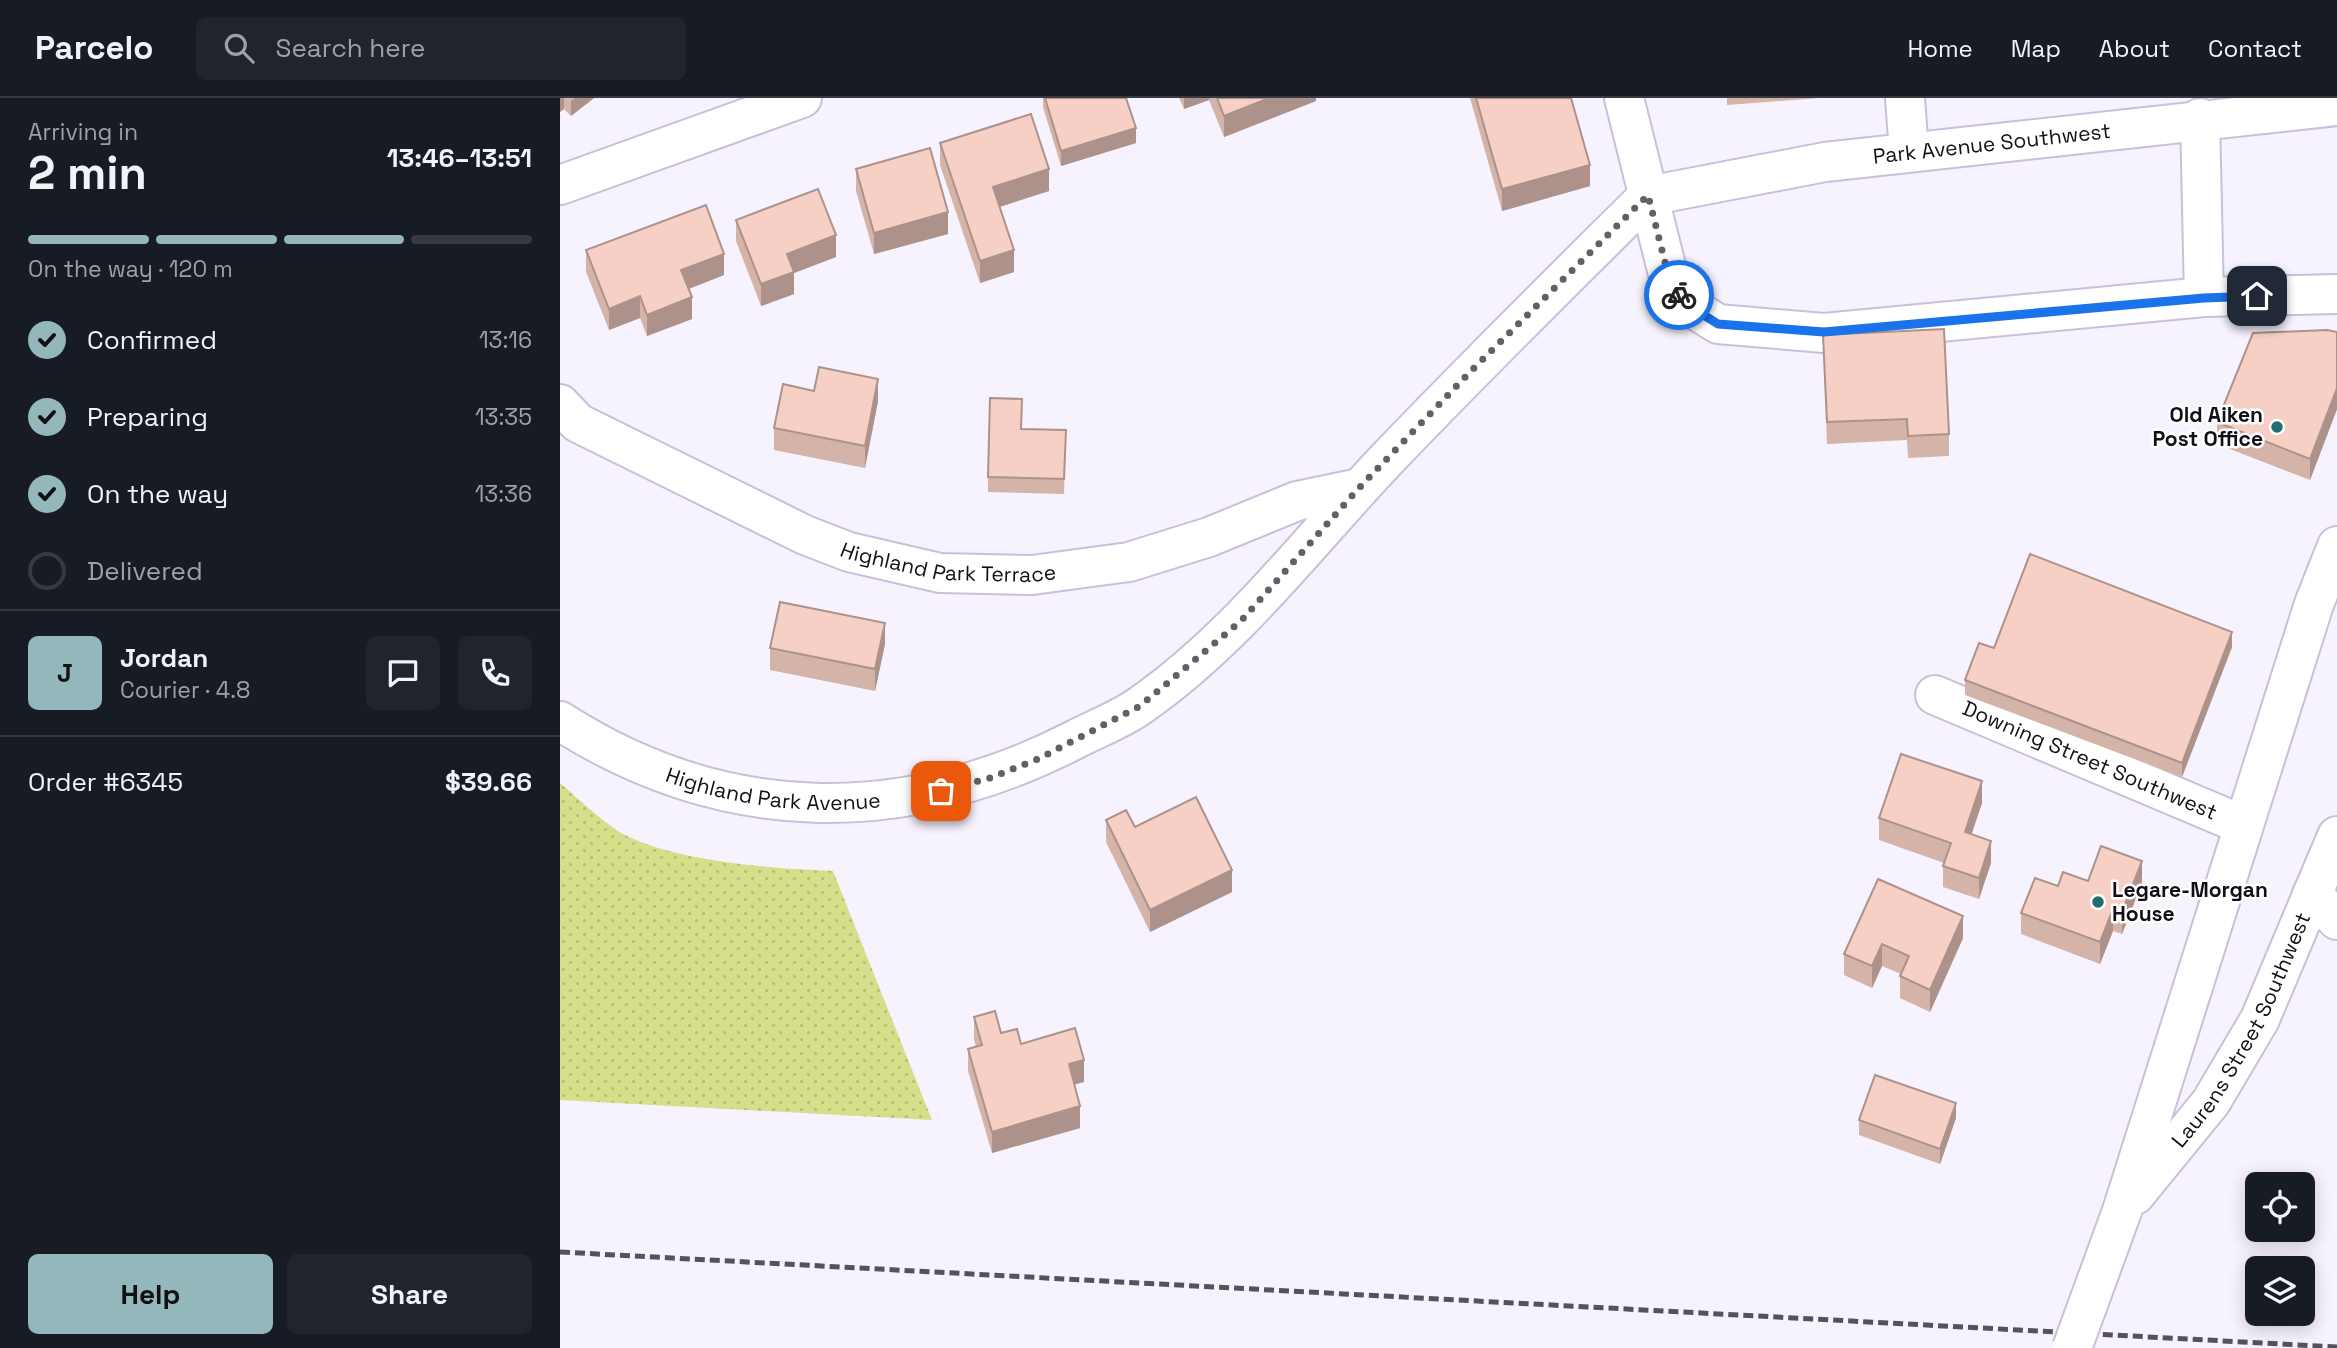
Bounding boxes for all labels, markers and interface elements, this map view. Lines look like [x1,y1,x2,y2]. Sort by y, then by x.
search box [196,17,686,80]
text: Parcelo [35,27,154,69]
icon: search [220,29,258,67]
text: Search here [276,31,425,65]
text: Home [1907,33,1973,64]
text: Map [2011,33,2061,64]
text: About [2099,33,2170,64]
text: Contact [2208,33,2302,64]
text: Arriving in [28,117,138,147]
street label: Park Avenue Southwest [1871,117,2112,170]
text: 13:46–13:51 [387,141,532,175]
text: 2 min [28,144,147,202]
text: On the way · 120 m [28,254,233,284]
courier [1644,260,1714,330]
pin [2227,266,2287,326]
icon: bike [1660,276,1698,314]
icon: home [2238,277,2276,315]
icon: check [28,321,66,359]
text: Confirmed [87,323,217,357]
text: 13:16 [479,325,532,355]
icon: check [28,398,66,436]
text: Preparing [87,400,208,434]
place label: Old Aiken Post Office [2152,401,2263,452]
text: 13:35 [475,402,532,432]
marker: Old Aiken Post Office [2269,419,2285,435]
icon: check [28,475,66,513]
text: On the way [87,477,228,511]
text: 13:36 [475,479,532,509]
street label: Highland Park Terrace [836,536,1058,588]
text: Delivered [87,554,203,588]
button: chat [366,636,440,710]
button: phone [458,636,532,710]
text: Jordan [120,641,208,675]
text: J [57,656,73,690]
text: Courier · 4.8 [120,675,250,705]
street label: Downing Street Southwest [1959,694,2221,826]
street label: Highland Park Avenue [662,761,882,816]
pin [911,761,971,821]
text: Order #6345 [28,765,183,799]
text: $39.66 [445,765,532,799]
icon: bag [922,772,960,810]
place label: Legare-Morgan House [2112,876,2268,927]
marker: Legare-Morgan House [2090,894,2106,910]
street label: Laurens Street Southwest [2165,908,2316,1153]
map controls [2245,1172,2315,1326]
button: locate [2245,1172,2315,1242]
button: Help [28,1254,273,1334]
button: Share [287,1254,532,1334]
button: layers [2245,1256,2315,1326]

